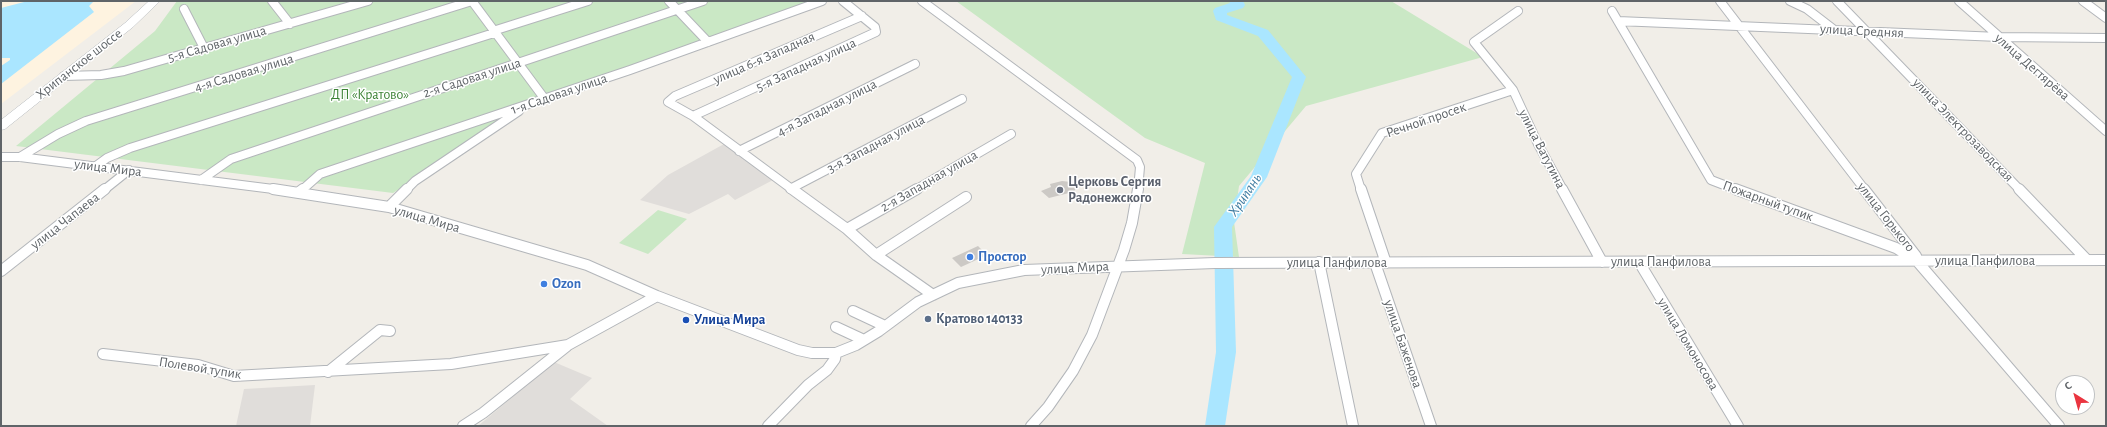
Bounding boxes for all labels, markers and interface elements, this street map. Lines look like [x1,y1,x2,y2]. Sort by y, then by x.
street label: улица Средняя [1820,20,1904,42]
street label: 5-я Садовая улица [166,22,268,66]
street label: Хрипанское шоссе [32,25,126,103]
street label: улица 6-я Западная [711,28,817,88]
street label: улица Дегтярёва [1991,30,2073,104]
street label: 5-я Западная улица [753,34,859,96]
street label: 4-я Садовая улица [192,50,296,96]
street label: 2-я Садовая улица [421,54,523,102]
street label: 1-я Садовая улица [509,70,609,118]
street label: улица Электрозаводская [1909,74,2017,186]
street label: 4-я Западная улица [774,76,880,140]
park label: ДП «Кратово» [331,87,409,103]
street label: Речной просек [1384,99,1468,141]
street label: улица Ватутина [1515,106,1569,192]
street label: 3-я Западная улица [824,111,928,177]
street label: 2-я Западная улица [877,146,981,216]
street label: улица Мира [73,156,143,180]
water label: Хрипань [1224,170,1266,220]
place label: Церковь Сергия Радонежского [1068,174,1161,206]
street label: Пожарный тупик [1720,177,1816,225]
street label: улица Горького [1854,179,1918,255]
marker: Церковь Сергия Радонежского [1055,185,1065,195]
street label: улица Чапаева [27,189,103,253]
street label: улица Мира [392,202,462,236]
place label: Простор [978,249,1027,265]
marker: Простор [965,252,975,262]
street label: улица Панфилова [1935,253,2035,269]
street label: улица Панфилова [1611,254,1711,270]
street label: улица Панфилова [1287,255,1387,271]
street label: улица Мира [1041,258,1109,278]
place label: Ozon [552,276,581,292]
marker: Ozon [539,279,549,289]
street label: улица Ломоносова [1654,295,1722,393]
street label: улица Баженова [1380,298,1426,390]
place label: Кратово 140133 [936,311,1023,327]
place label: Улица Мира [694,312,765,328]
marker: Кратово 140133 [923,314,933,324]
marker: Улица Мира [681,315,691,325]
street label: Полевой тупик [158,353,242,383]
north arrow [2055,375,2095,415]
text: С [2062,380,2074,392]

